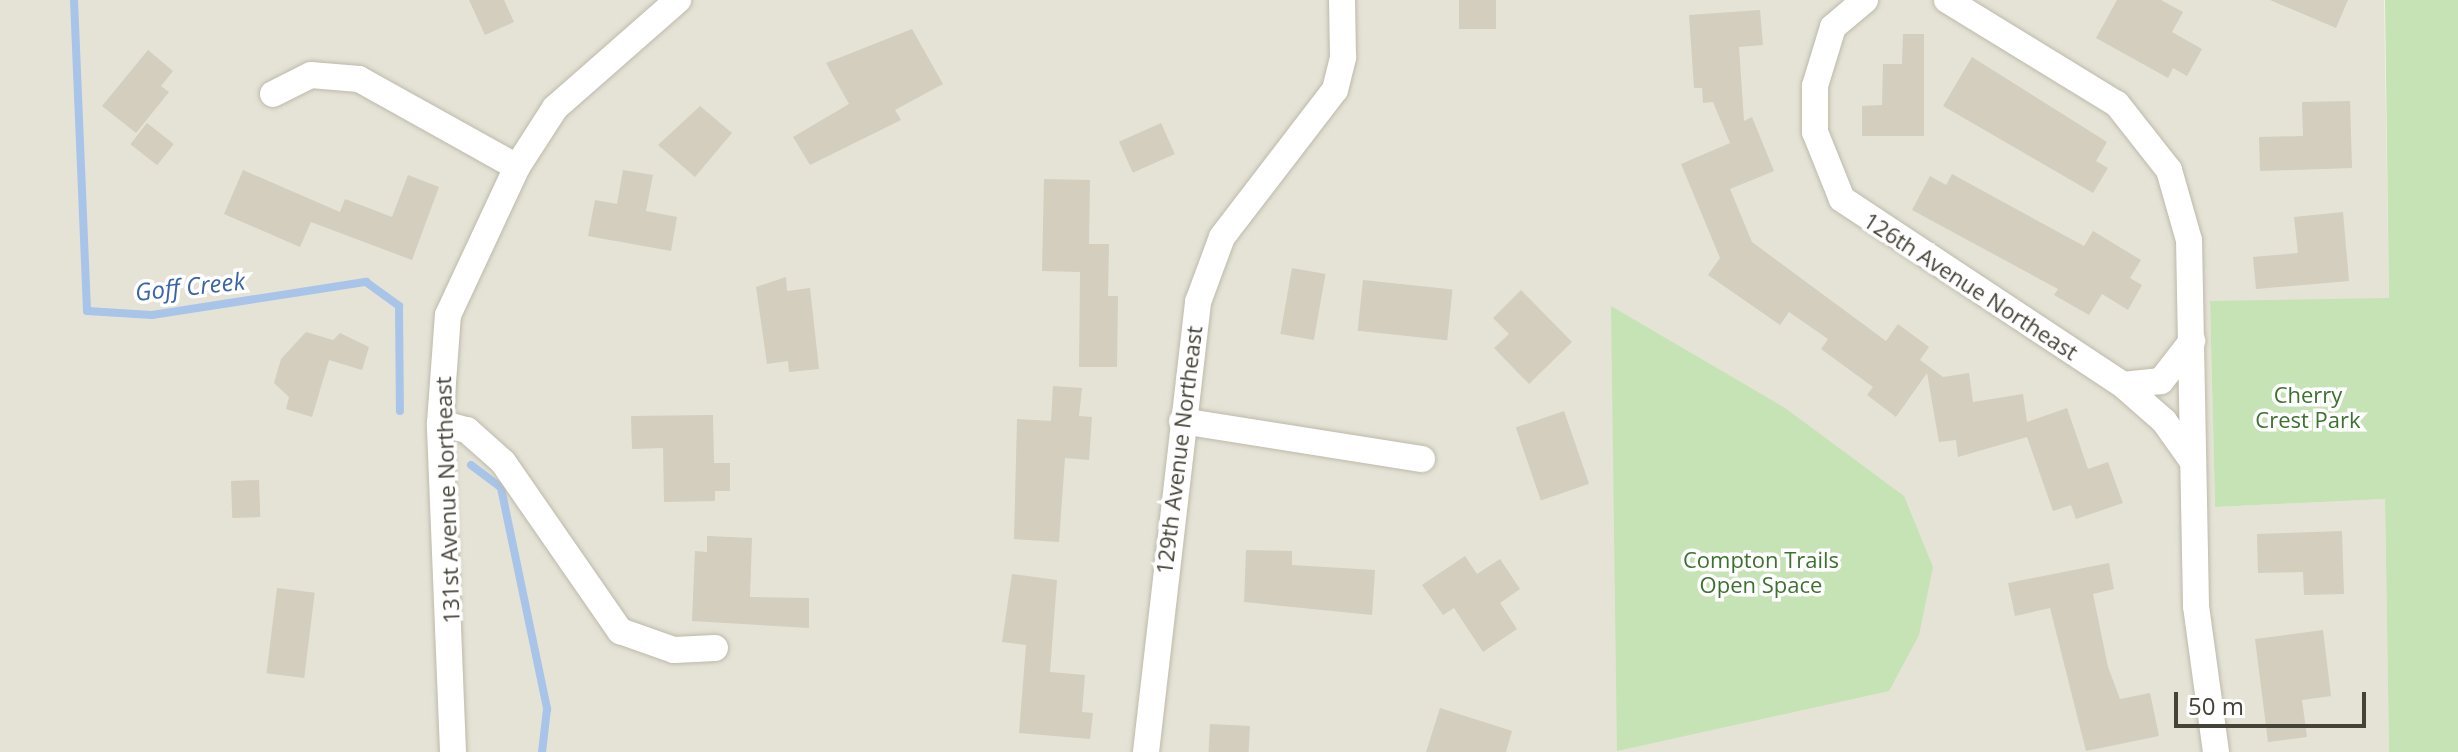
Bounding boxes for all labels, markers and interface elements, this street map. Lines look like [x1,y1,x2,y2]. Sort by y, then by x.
street label: 126th Avenue Northeast [1859,207,2083,365]
water label: Goff Creek [134,266,246,306]
street label: 129th Avenue Northeast [1151,324,1207,576]
street label: 131st Avenue Northeast [429,376,465,624]
park label: Cherry Crest Park [2255,381,2361,432]
park label: Compton Trails Open Space [1683,546,1839,598]
scale bar [2178,676,2370,726]
text: 50 m [2188,689,2244,722]

